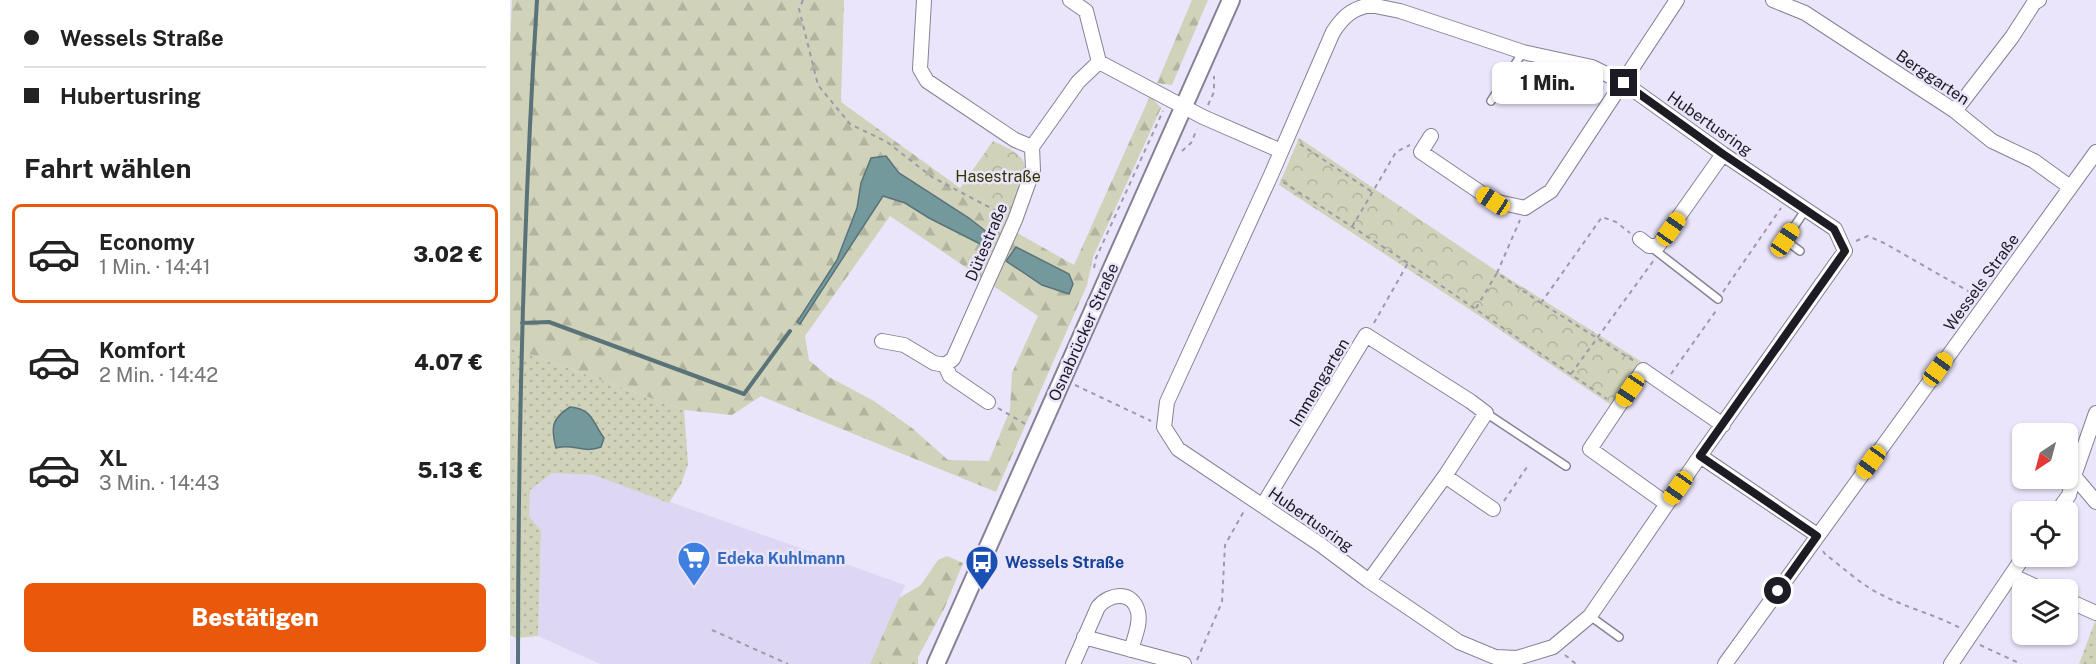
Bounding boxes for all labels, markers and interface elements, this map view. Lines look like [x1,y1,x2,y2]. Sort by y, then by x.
text: Wessels Straße [60,25,224,51]
street label: Berggarten [1892,46,1973,109]
callout: 1 Min. [1492,62,1603,104]
route end [1610,69,1637,96]
text: 1 Min. [1520,71,1575,95]
text: Hubertusring [60,83,201,109]
street label: Hubertusring [1664,87,1756,160]
text: Fahrt wählen [24,152,192,184]
park label: Hasestraße [955,167,1041,186]
car [1473,184,1513,218]
street label: Dütestraße [962,200,1011,284]
car [1653,209,1689,249]
car [1767,220,1803,260]
icon: car [27,227,81,281]
text: Economy [99,229,195,255]
street label: Wessels Straße [1940,230,2023,334]
text: 3.02 € [413,241,483,267]
text: 1 Min. · 14:41 [99,255,211,279]
street label: Osnabrücker Straße [1044,260,1122,404]
icon: car [27,335,81,389]
street label: Immengarten [1286,335,1353,430]
text: Komfort [99,337,186,363]
text: 4.07 € [414,349,483,375]
car [1920,349,1956,389]
text: 2 Min. · 14:42 [99,363,218,387]
car [1612,370,1648,410]
north arrow [2012,423,2078,489]
map controls [2012,423,2078,645]
car [1853,442,1889,482]
icon: car [27,443,81,497]
text: XL [99,445,127,471]
text: 5.13 € [417,457,483,483]
car [1660,468,1696,508]
text: 3 Min. · 14:43 [99,471,220,495]
street label: Hubertusring [1265,483,1357,556]
button: locate [2012,501,2078,567]
supermarket icon: Edeka Kuhlmann [676,540,712,587]
bus stop icon: Wessels Straße [964,544,1000,591]
place label: Edeka Kuhlmann [717,549,845,568]
place label: Wessels Straße [1005,553,1124,572]
route start [1764,577,1791,604]
button: layers [2012,579,2078,645]
button: Bestätigen [24,583,486,652]

